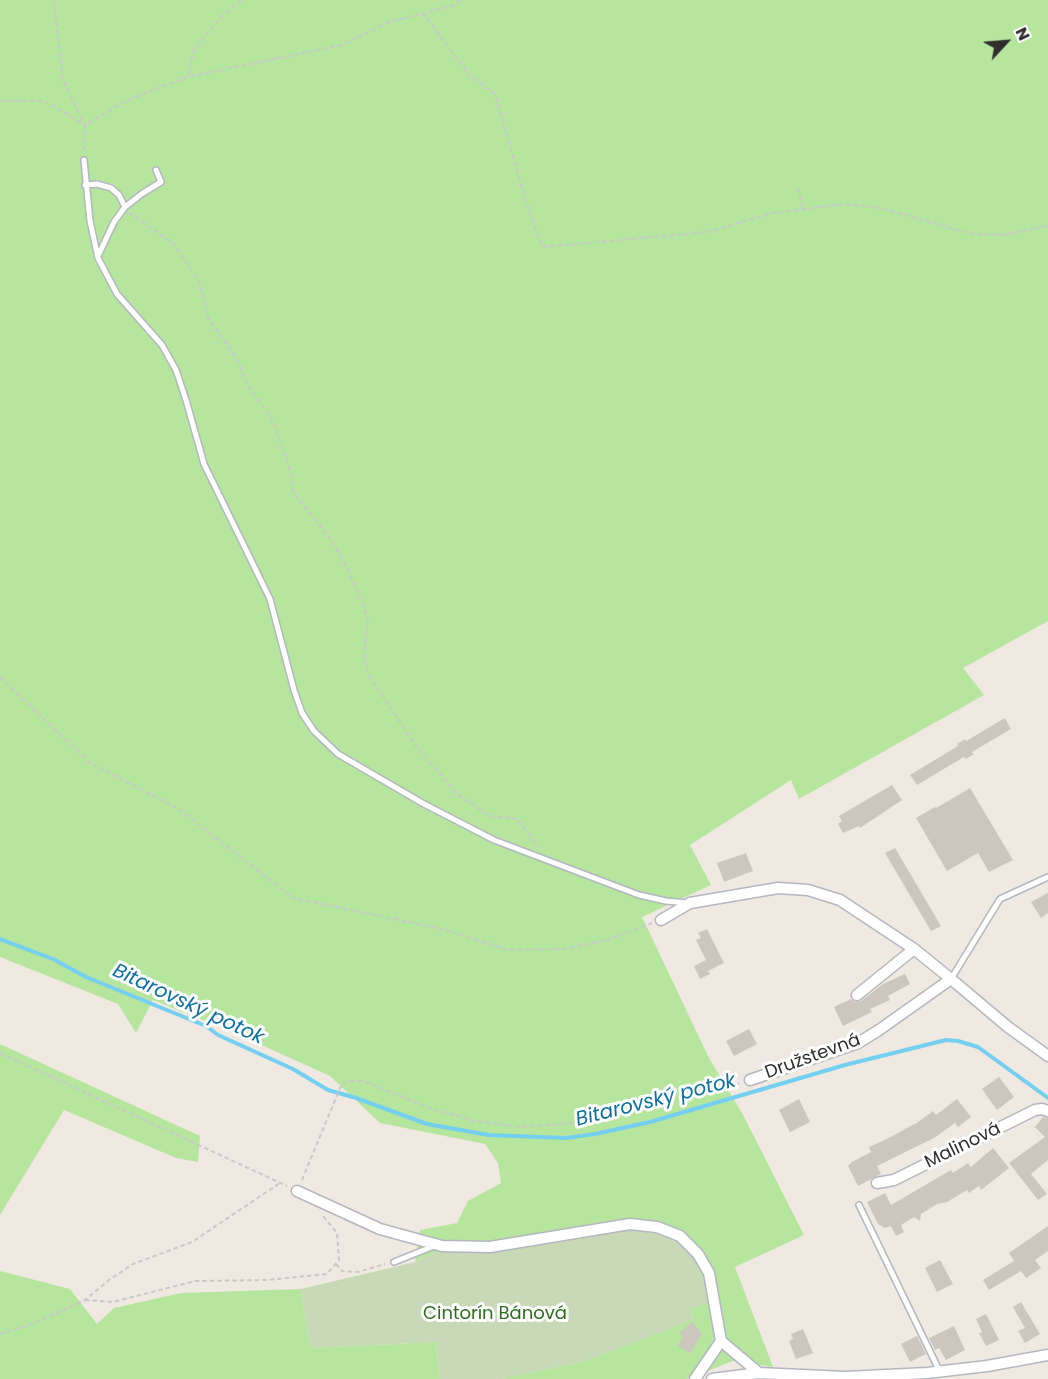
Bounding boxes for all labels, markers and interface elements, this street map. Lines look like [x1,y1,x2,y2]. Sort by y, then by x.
north arrow [976,12,1036,72]
text: N [1010,23,1036,44]
water label: Bitarovský potok [109,959,267,1051]
street label: Družstevná [762,1030,864,1084]
water label: Bitarovský potok [573,1070,739,1132]
street label: Malinová [921,1118,1005,1174]
park label: Cintorín Bánová [423,1303,567,1325]

